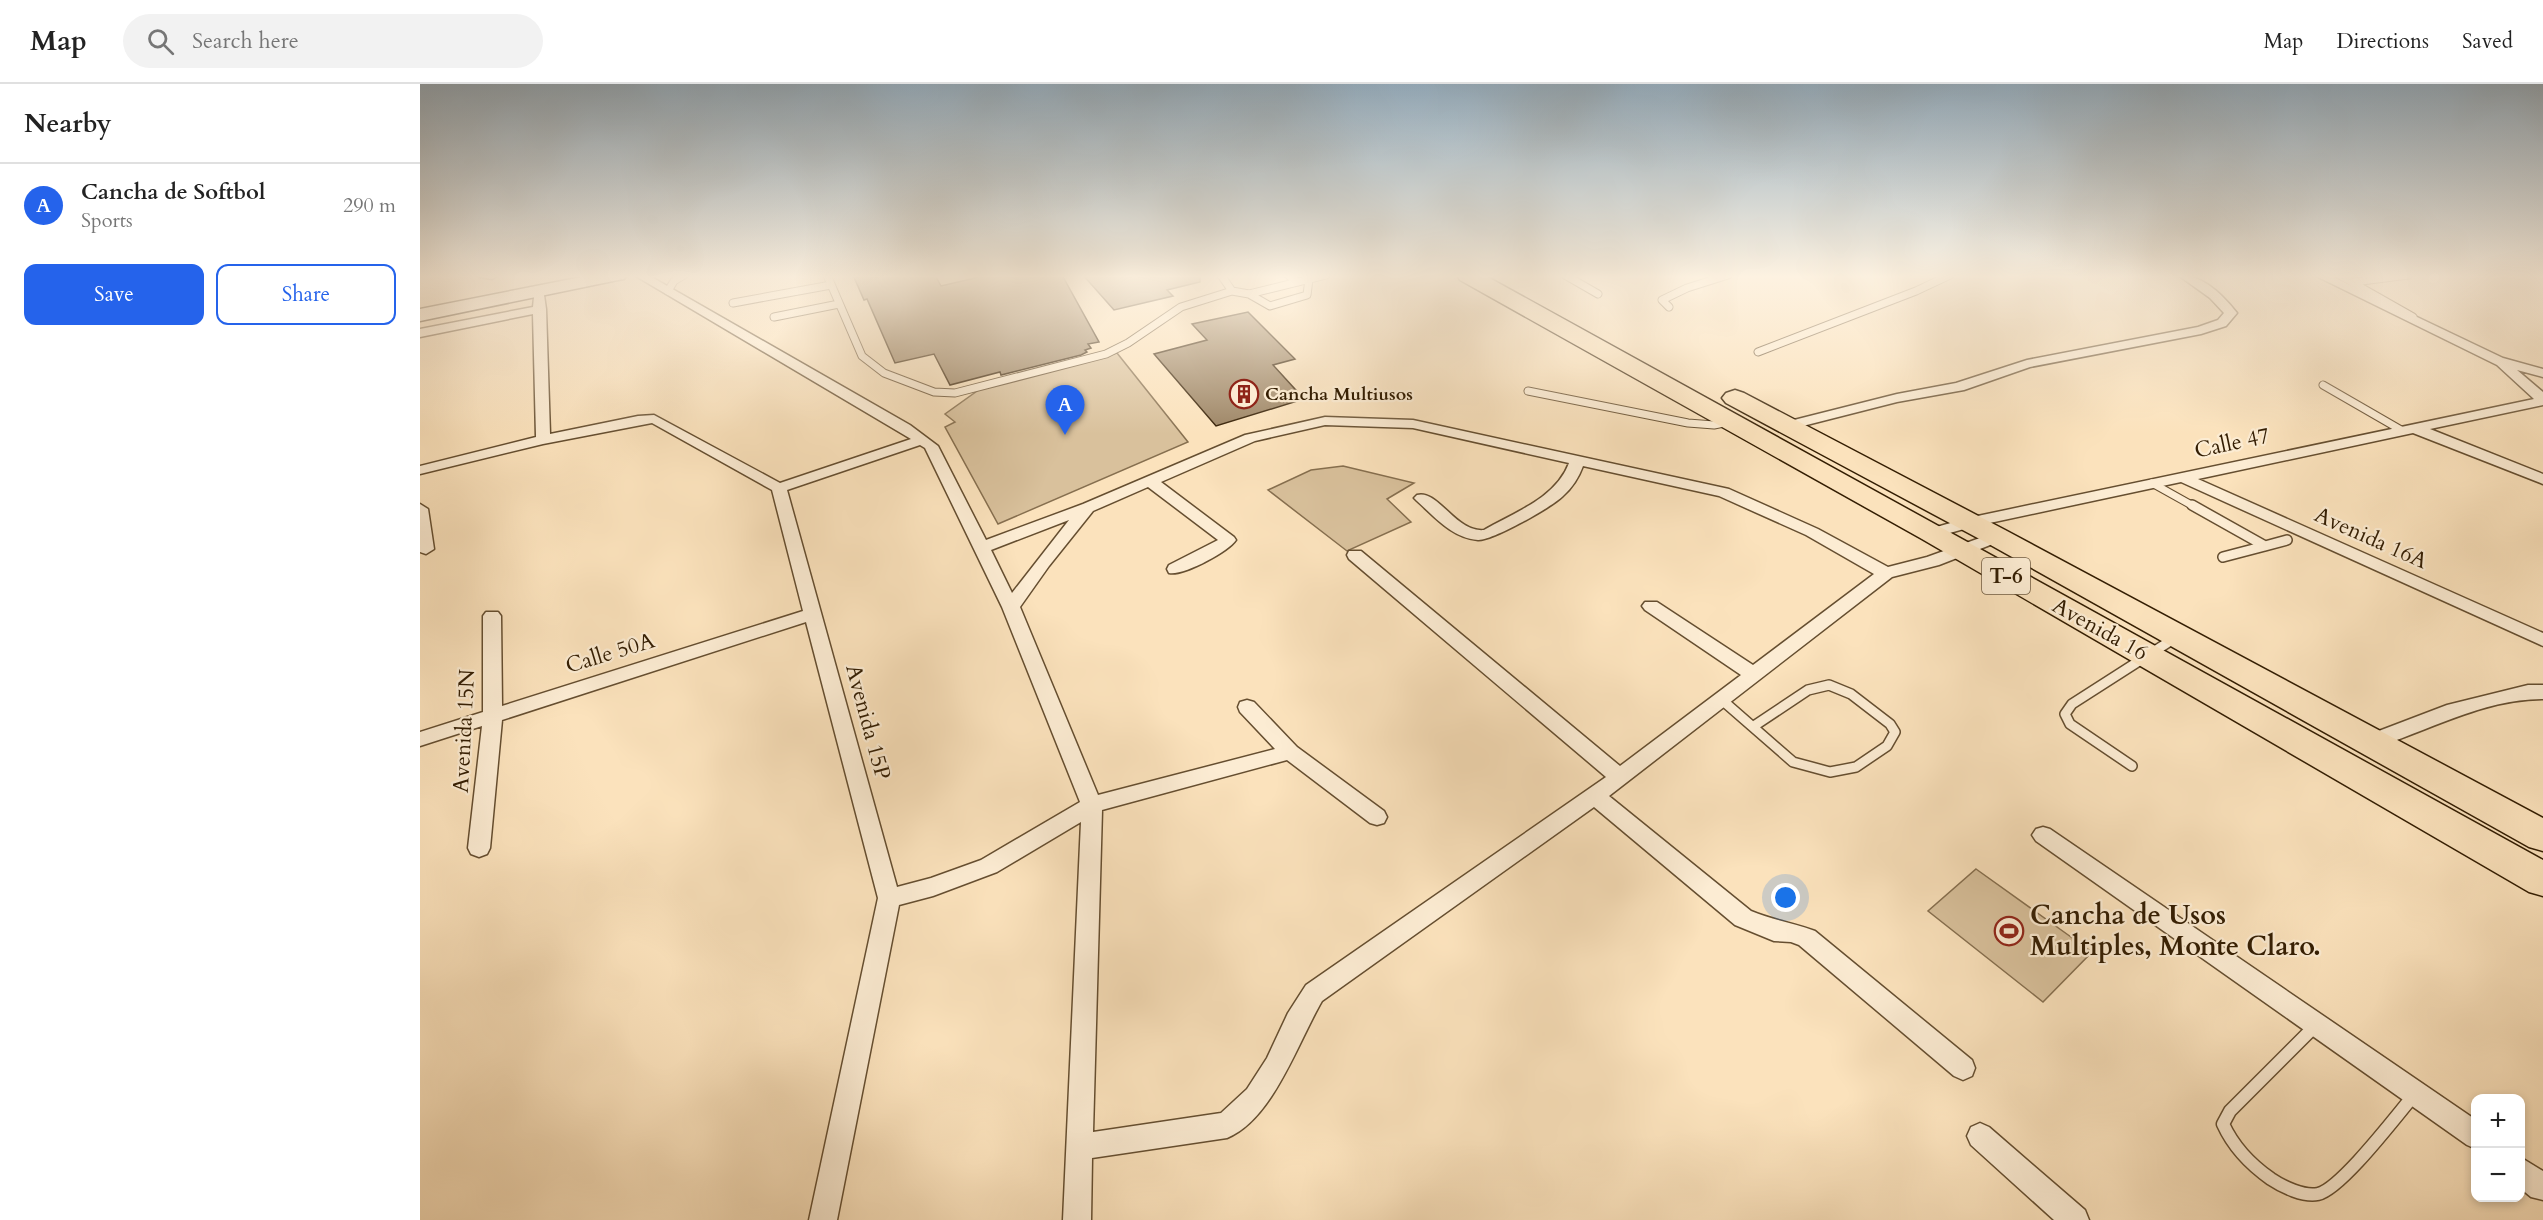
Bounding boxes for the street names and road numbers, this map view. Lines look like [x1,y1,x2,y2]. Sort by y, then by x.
street label: Calle 47 [2192,420,2272,466]
street label: Avenida 16A [2310,500,2433,576]
road number: T-6 [1982,558,2030,594]
street label: Avenida 16 [2047,590,2153,668]
street label: Calle 50A [562,625,659,681]
street label: Avenida 15P [838,661,898,783]
street label: Avenida 15N [446,668,482,794]

